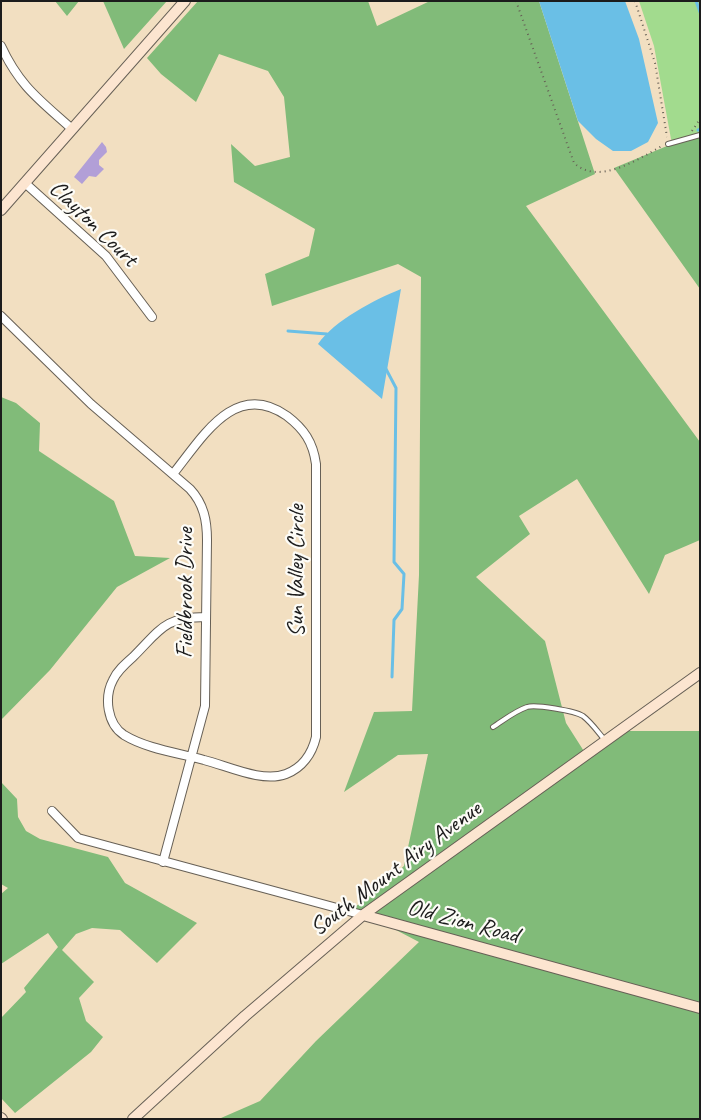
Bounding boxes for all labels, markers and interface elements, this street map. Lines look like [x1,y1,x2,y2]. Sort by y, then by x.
street label: Clayton Court [43,175,143,273]
street label: Sun Valley Circle [283,505,311,637]
street label: Fieldbrook Drive [172,528,200,658]
street label: South Mount Airy Avenue [305,795,487,943]
street label: Old Zion Road [404,893,522,951]

